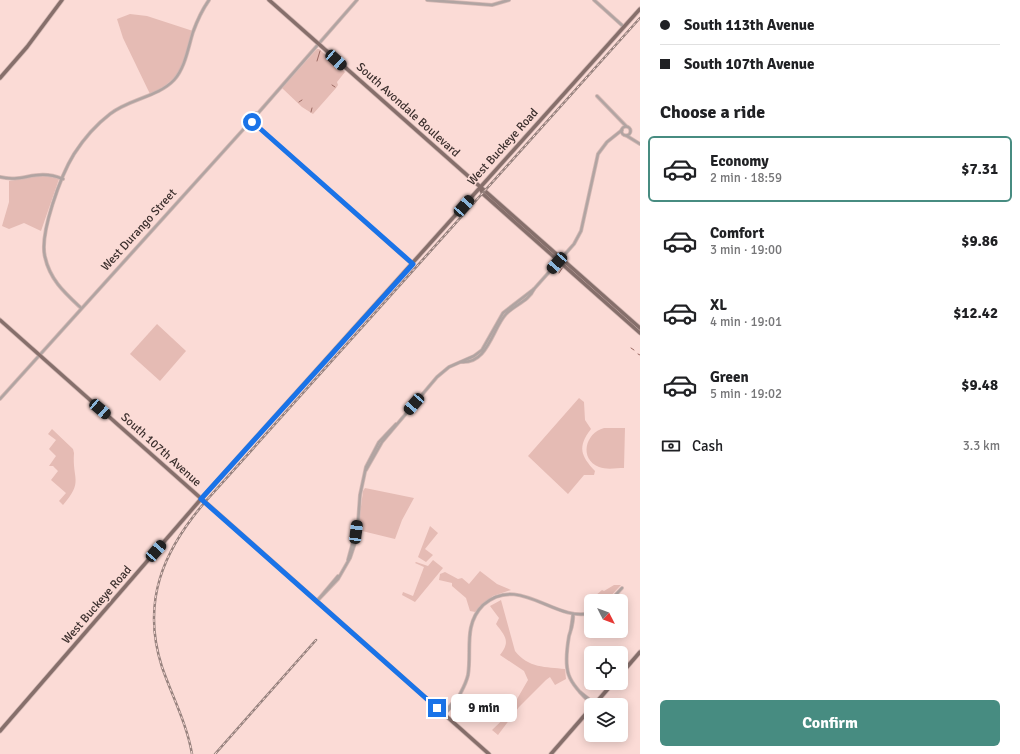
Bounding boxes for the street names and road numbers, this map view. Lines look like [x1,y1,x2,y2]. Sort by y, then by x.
street label: South Avondale Boulevard [353,60,463,160]
street label: West Buckeye Road [464,105,542,189]
street label: West Durango Street [98,186,180,274]
street label: South 107th Avenue [118,410,204,490]
street label: West Buckeye Road [59,563,135,647]

